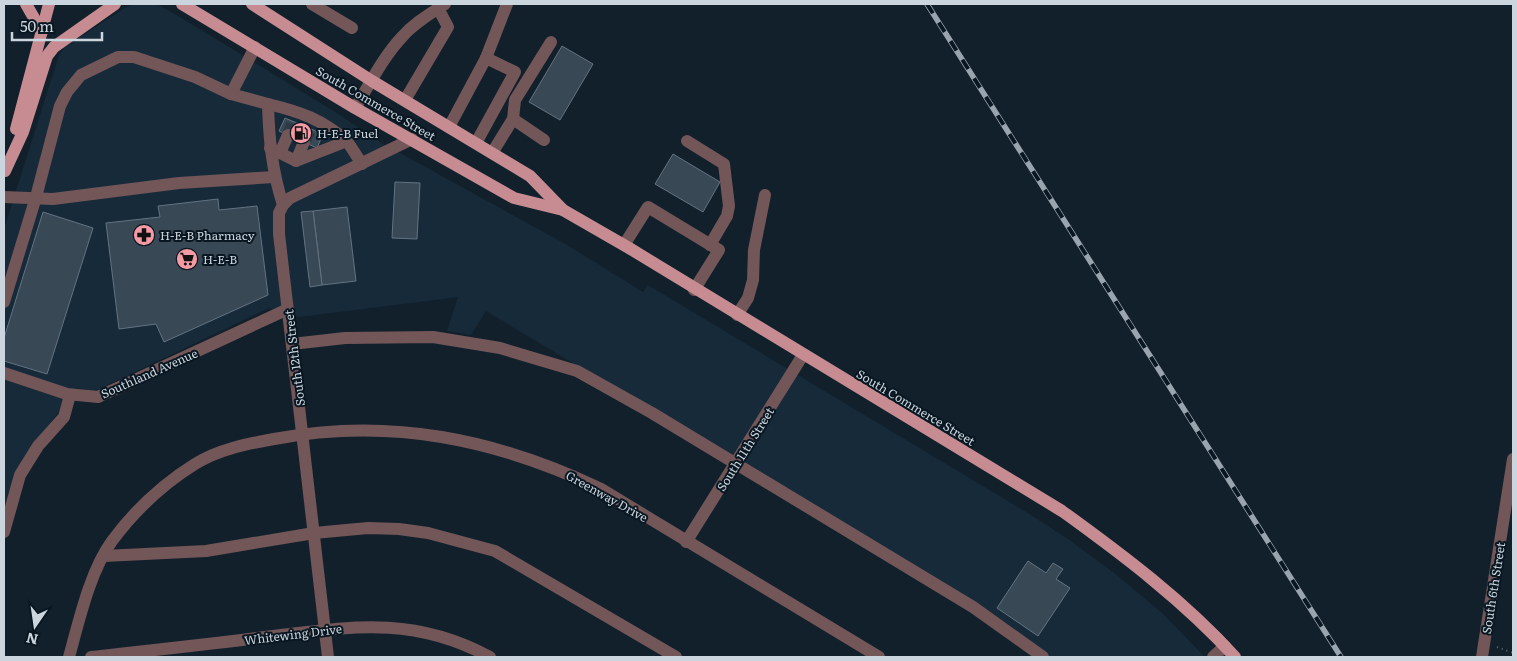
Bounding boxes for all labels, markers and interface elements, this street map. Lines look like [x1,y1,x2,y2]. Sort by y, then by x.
scale bar [12,10,102,42]
text: 50 m [20,14,54,37]
street label: South Commerce Street [313,61,439,145]
fuel station icon: H-E-B Fuel [289,121,313,145]
place label: H-E-B Fuel [317,124,378,142]
pharmacy icon: H-E-B Pharmacy [132,223,156,247]
place label: H-E-B Pharmacy [160,226,255,244]
supermarket icon: H-E-B [175,247,199,271]
place label: H-E-B [203,250,237,268]
street label: South 12th Street [279,309,309,407]
street label: Southland Avenue [98,344,200,402]
street label: South Commerce Street [853,364,979,450]
street label: South 11th Street [712,403,778,494]
street label: Greenway Drive [563,466,651,526]
street label: South 6th Street [1477,541,1509,635]
north arrow [10,601,60,651]
street label: Whitewing Drive [243,619,343,649]
text: N [24,629,40,651]

